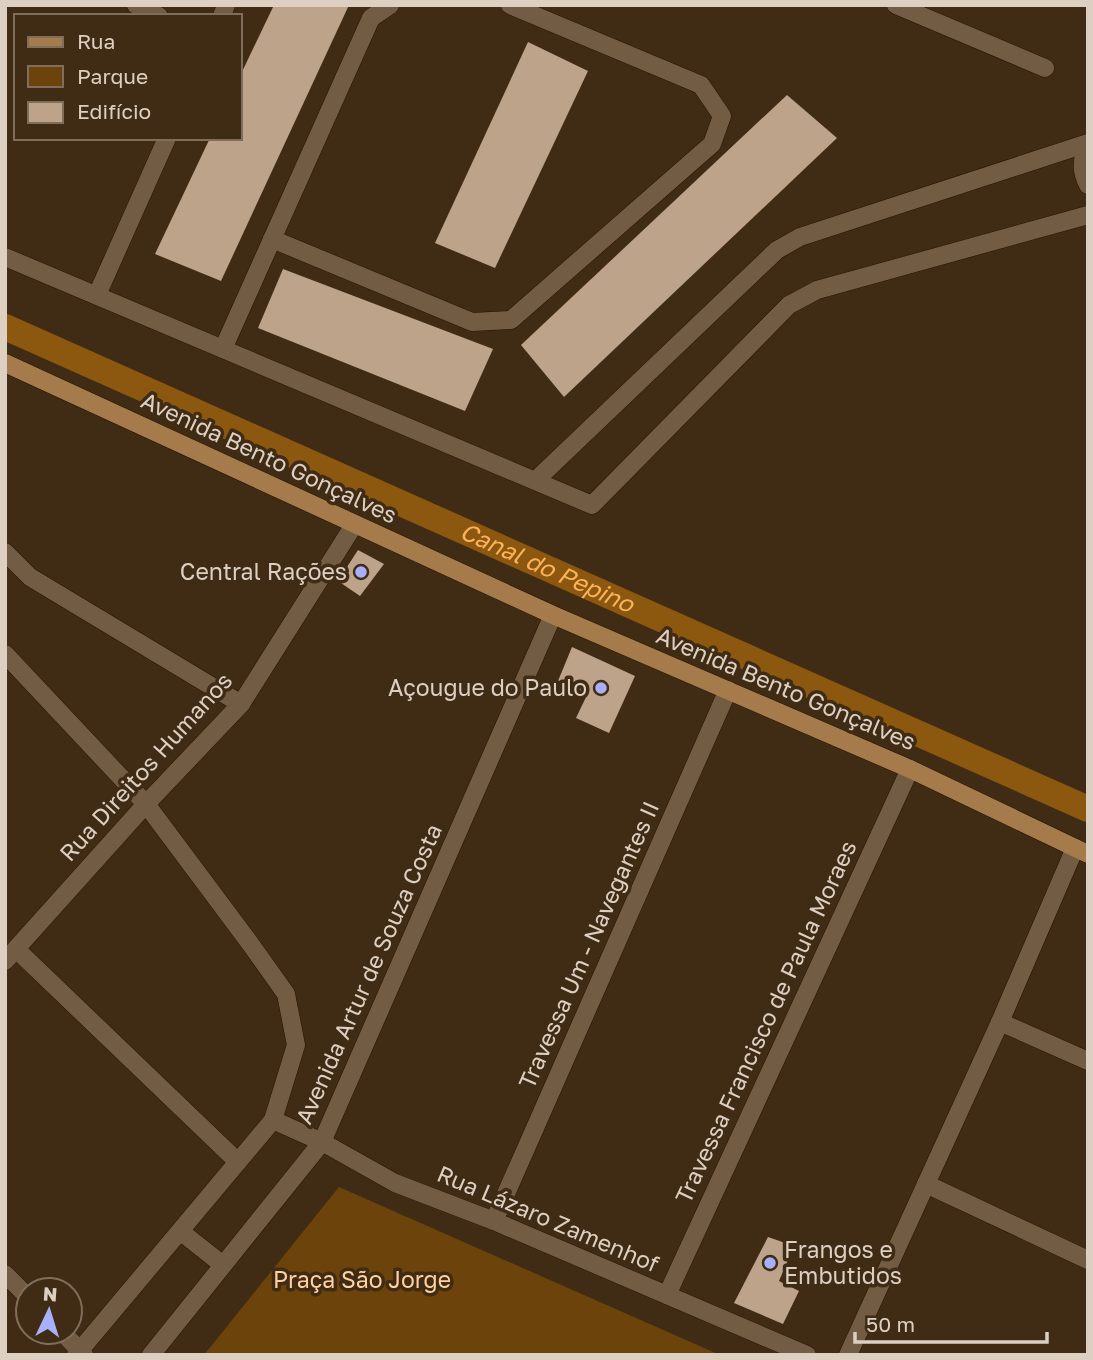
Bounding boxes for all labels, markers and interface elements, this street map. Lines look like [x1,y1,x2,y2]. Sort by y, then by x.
legend [14,14,242,140]
text: Rua [77,28,115,54]
text: Parque [77,63,148,89]
text: Edifício [77,98,151,124]
street label: Avenida Bento Gonçalves [137,385,402,529]
water label: Canal do Pepino [456,516,640,619]
place label: Central Rações [180,557,347,585]
marker: Central Rações [353,564,369,580]
street label: Avenida Bento Gonçalves [653,621,920,755]
street label: Rua Direitos Humanos [53,666,237,866]
place label: Açougue do Paulo [388,673,587,701]
marker: Açougue do Paulo [593,680,609,696]
street label: Travessa Um - Navegantes II [512,797,664,1093]
street label: Avenida Artur de Souza Costa [289,819,447,1128]
street label: Travessa Francisco de Paula Moraes [669,836,862,1207]
street label: Rua Lázaro Zamenhof [433,1159,663,1277]
place label: Frangos e Embutidos [784,1235,902,1289]
marker: Frangos e Embutidos [762,1255,778,1271]
park label: Praça São Jorge [273,1265,451,1293]
north arrow [14,1276,84,1346]
text: N [42,1282,58,1306]
scale bar [855,1300,1048,1344]
text: 50 m [866,1311,915,1337]

